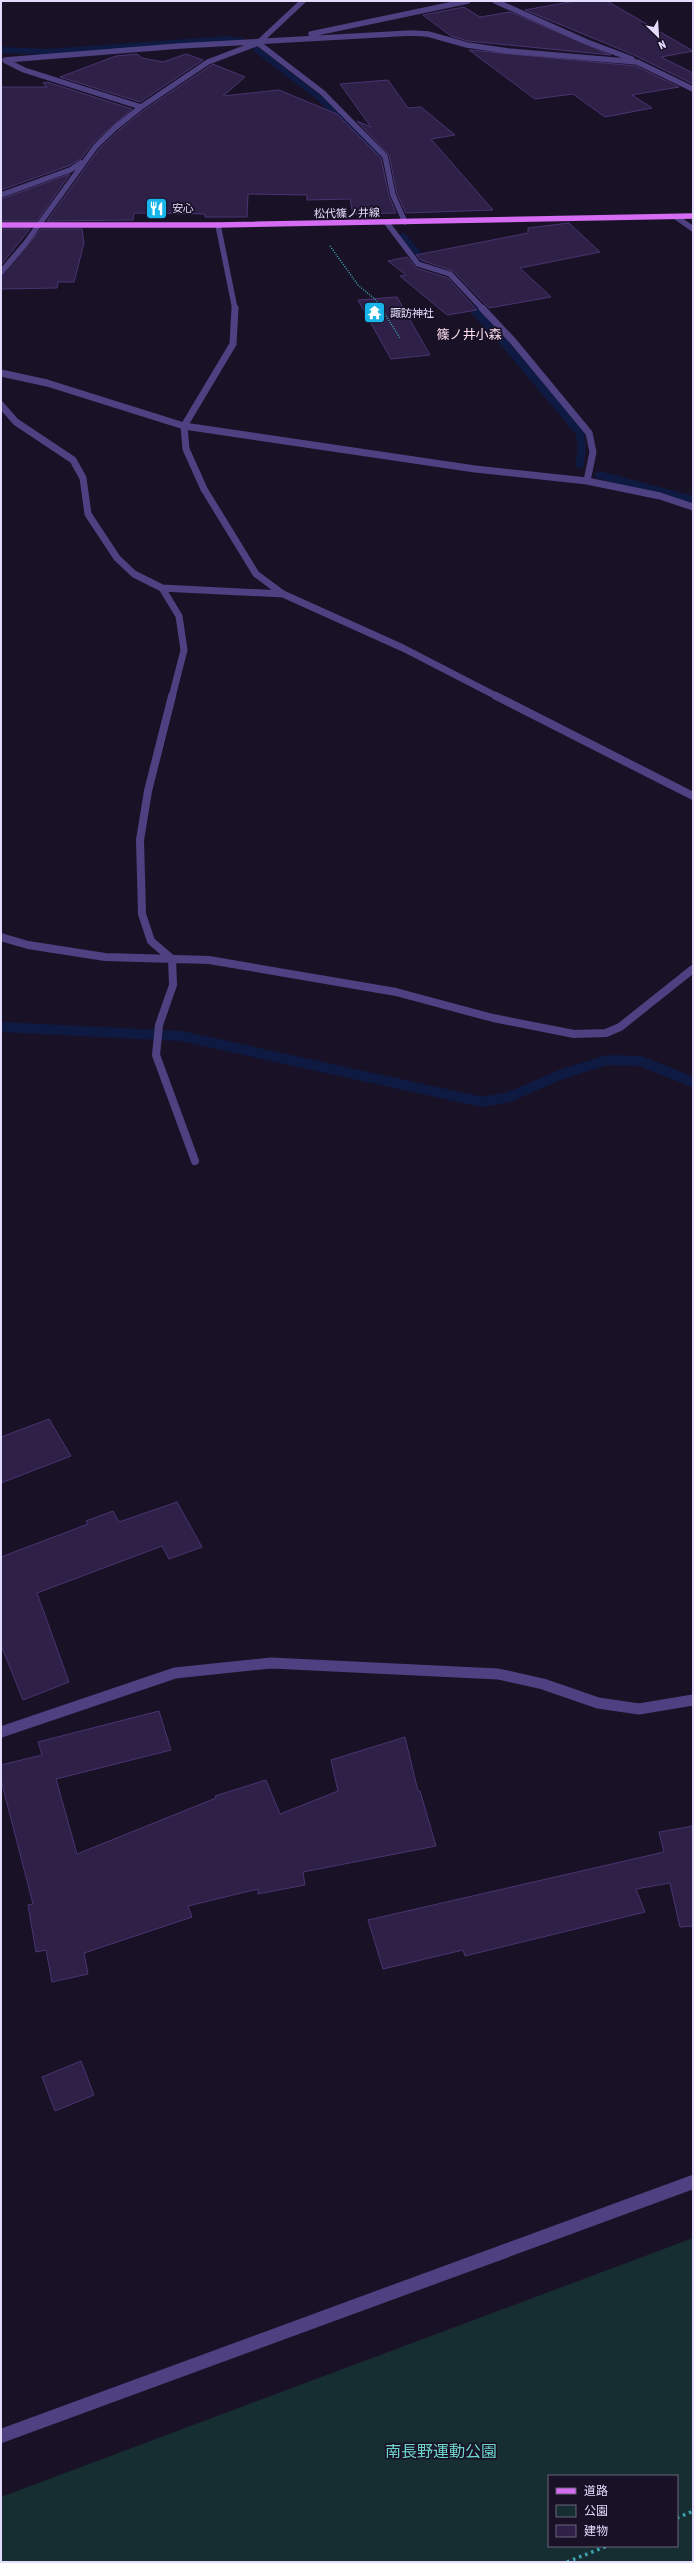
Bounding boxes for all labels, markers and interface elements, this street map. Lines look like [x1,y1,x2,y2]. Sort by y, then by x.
north arrow [638,16,678,56]
text: N [657,38,668,52]
restaurant icon: 安心 [143,195,169,221]
place label: 安心 [172,202,194,214]
street label: 松代篠ノ井線 [314,206,380,220]
temple icon: 諏訪神社 [361,300,387,326]
place label: 諏訪神社 [390,307,434,319]
district label: 篠ノ井小森 [436,327,502,342]
park label: 南長野運動公園 [385,2442,497,2460]
legend [548,2475,678,2547]
text: 道路 [584,2484,608,2498]
text: 公園 [584,2504,608,2518]
text: 建物 [584,2524,608,2538]

